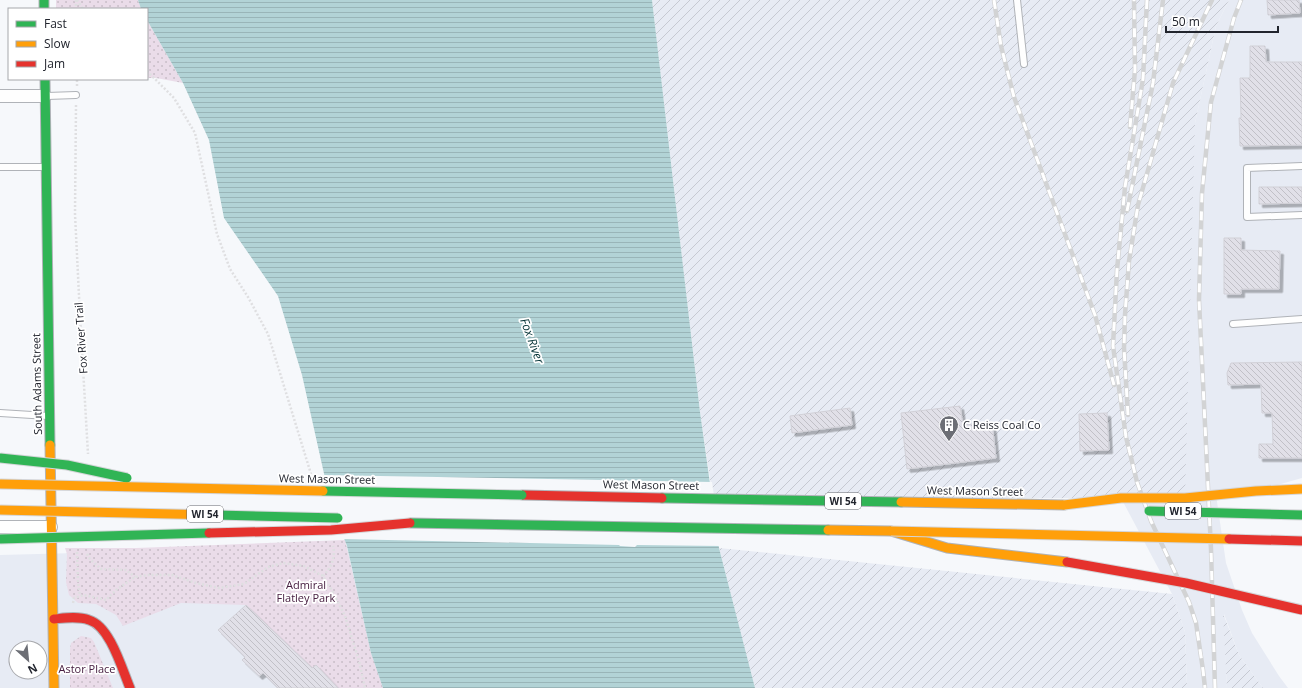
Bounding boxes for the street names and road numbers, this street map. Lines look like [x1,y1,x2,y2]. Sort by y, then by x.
street label: Fox River Trail [71,302,90,374]
street label: South Adams Street [28,333,45,435]
street label: West Mason Street [279,470,375,487]
street label: West Mason Street [603,476,699,493]
street label: West Mason Street [927,482,1023,499]
road number: WI 54 [825,493,861,509]
road number: WI 54 [1165,503,1201,519]
road number: WI 54 [187,506,223,522]

